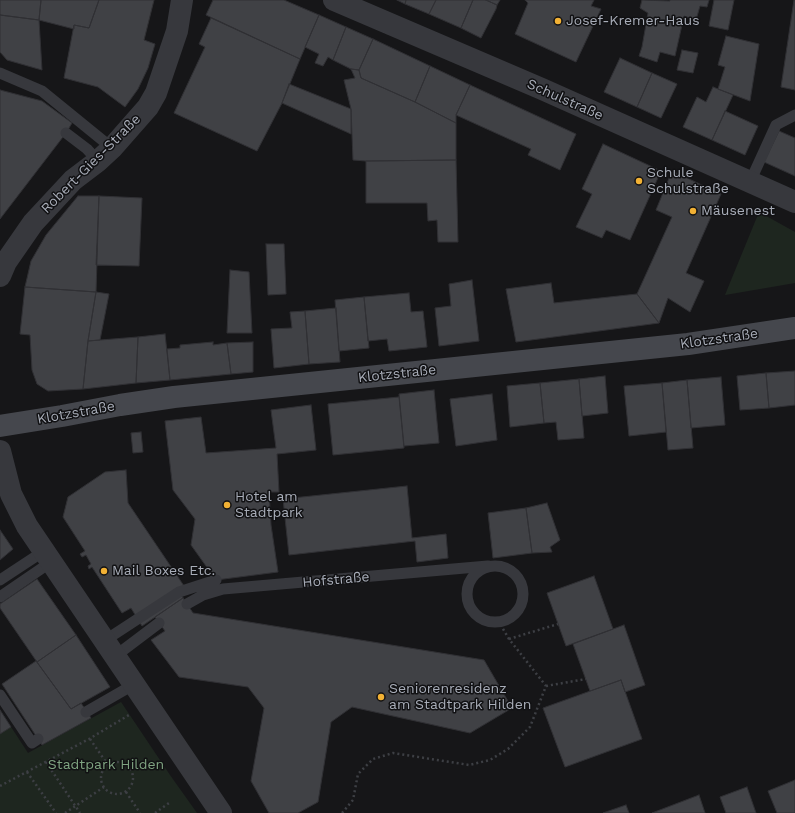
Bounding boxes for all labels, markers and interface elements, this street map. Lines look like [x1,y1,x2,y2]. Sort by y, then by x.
place label: Josef-Kremer-Haus [566,13,700,29]
marker: Josef-Kremer-Haus [553,16,563,26]
street label: Schulstraße [524,76,606,124]
street label: Robert-Gies-Straße [38,111,144,217]
place label: Schule Schulstraße [647,165,729,198]
marker: Schule Schulstraße [634,176,644,186]
place label: Mäusenest [701,203,775,219]
marker: Mäusenest [688,206,698,216]
street label: Klotzstraße [679,325,759,353]
street label: Klotzstraße [357,362,437,386]
street label: Klotzstraße [36,398,116,428]
place label: Hotel am Stadtpark [235,489,303,522]
marker: Hotel am Stadtpark [222,500,232,510]
place label: Mail Boxes Etc. [112,563,215,579]
marker: Mail Boxes Etc. [99,566,109,576]
street label: Hofstraße [302,569,370,591]
place label: Seniorenresidenz am Stadtpark Hilden [389,681,531,714]
marker: Seniorenresidenz am Stadtpark Hilden [376,692,386,702]
park label: Stadtpark Hilden [48,757,164,773]

